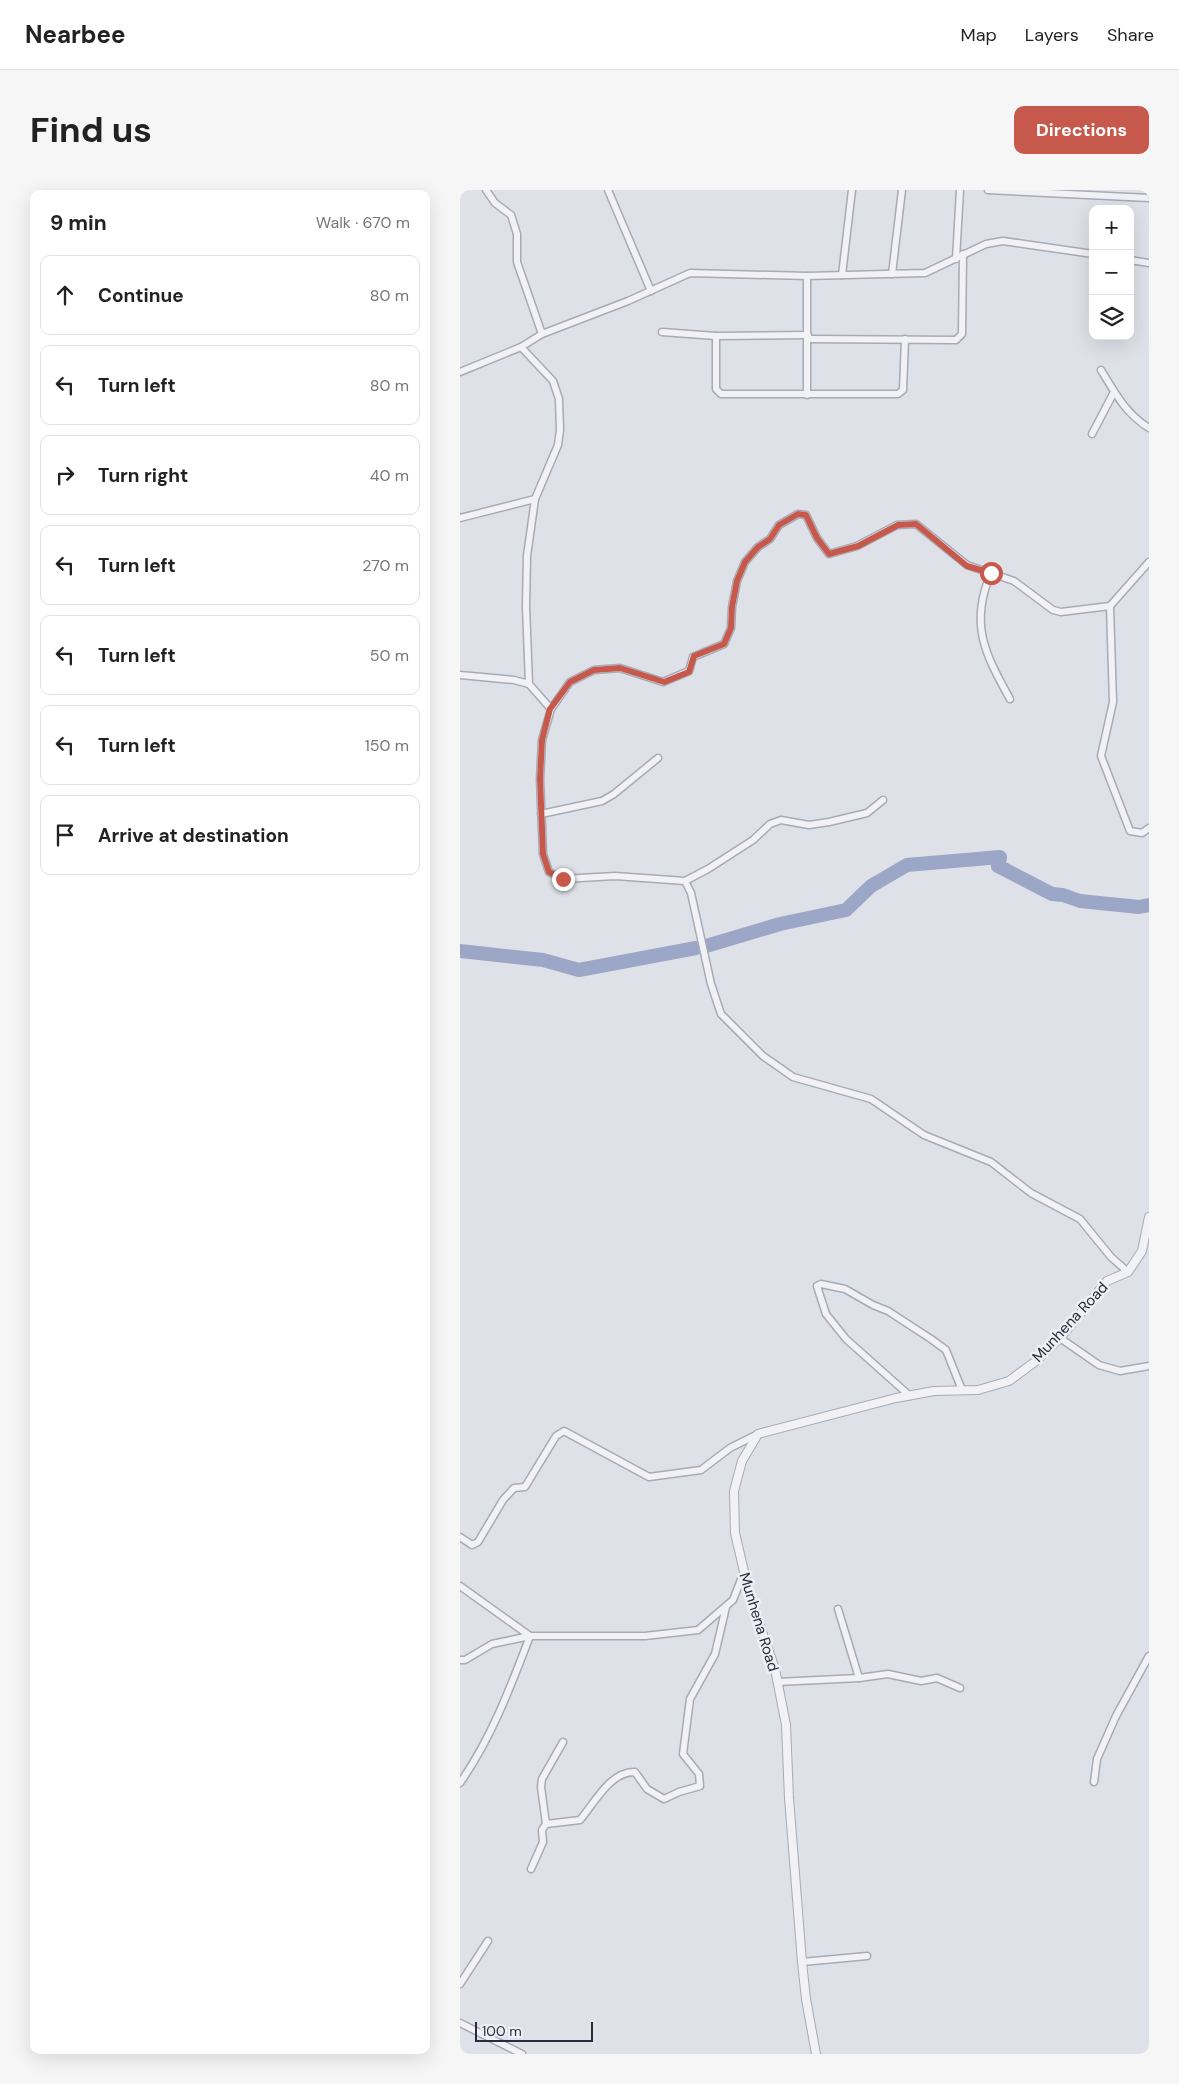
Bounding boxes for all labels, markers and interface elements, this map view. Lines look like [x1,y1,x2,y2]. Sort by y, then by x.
text: Nearbee [25,19,125,50]
text: Map [961,23,997,47]
text: Layers [1025,23,1079,47]
text: Share [1107,23,1154,47]
button: Directions [1014,106,1149,154]
text: Find us [30,107,152,153]
map controls [1089,205,1134,340]
button: + [1089,205,1134,250]
text: 9 min [50,209,107,237]
text: Walk · 670 m [316,212,410,233]
button: − [1089,250,1134,295]
icon: ahead [51,281,79,309]
text: Continue [98,283,184,308]
text: 80 m [370,285,409,306]
button: layers [1089,295,1134,340]
icon: left [51,371,79,399]
text: Turn left [98,373,176,398]
text: 80 m [370,375,409,396]
icon: right [51,461,79,489]
text: Turn right [98,463,188,488]
text: 40 m [370,465,409,486]
icon: left [51,551,79,579]
text: Turn left [98,553,176,578]
text: 270 m [362,555,409,576]
route start [980,562,1003,585]
icon: left [51,641,79,669]
text: Turn left [98,643,176,668]
text: 50 m [370,645,409,666]
icon: left [51,731,79,759]
text: Turn left [98,733,176,758]
text: 150 m [365,735,409,756]
icon: arrive [51,821,79,849]
text: Arrive at destination [98,823,289,848]
route end [552,868,575,891]
street label: Munhena Road [1028,1278,1112,1366]
street label: Munhena Road [734,1570,784,1674]
scale bar [475,2019,592,2042]
text: 100 m [482,2022,522,2040]

